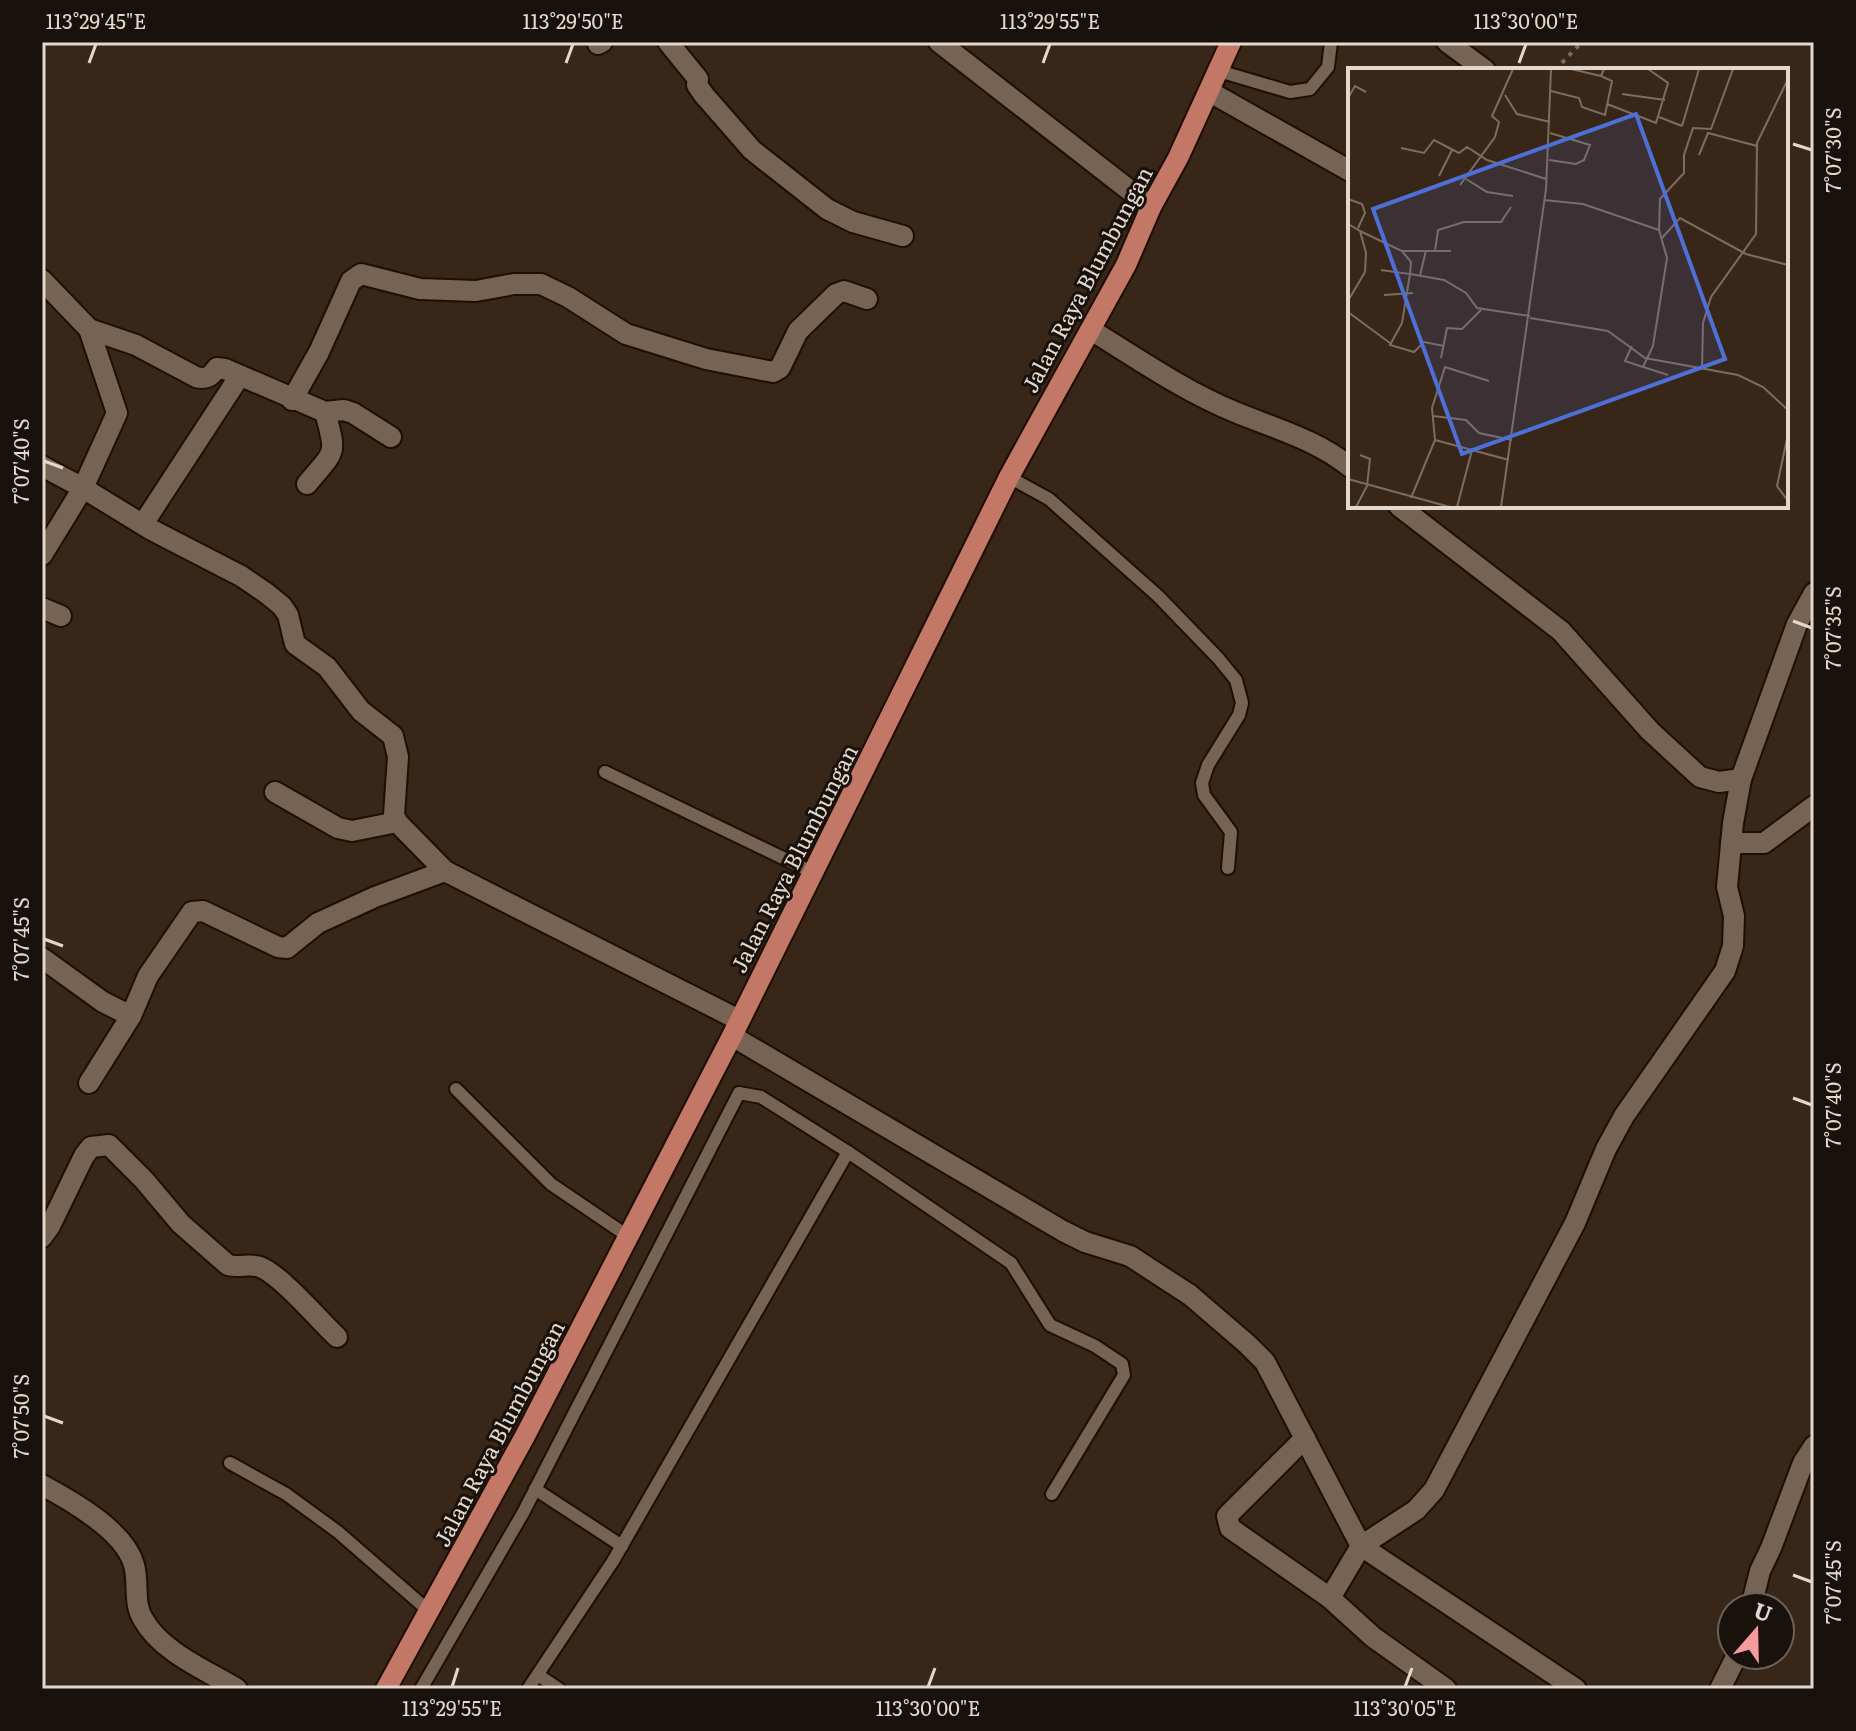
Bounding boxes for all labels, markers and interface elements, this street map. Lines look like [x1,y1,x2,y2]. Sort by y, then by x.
text: 113°29'45"E [46,5,146,35]
text: 113°29'50"E [522,5,624,35]
text: 113°29'55"E [1000,5,1100,35]
text: 113°30'00"E [1474,5,1578,35]
inset map [1348,68,1788,508]
text: 7°07'30"S [1817,107,1847,193]
street label: Jalan Raya Blumbungan [1012,160,1160,398]
text: 7°07'40"S [5,418,35,504]
text: 7°07'35"S [1817,586,1847,670]
street label: Jalan Raya Blumbungan [721,738,865,978]
text: 7°07'45"S [5,897,35,981]
text: 7°07'40"S [1817,1062,1847,1148]
street label: Jalan Raya Blumbungan [424,1314,572,1552]
text: 7°07'50"S [5,1374,35,1458]
text: 7°07'45"S [1817,1540,1847,1624]
north arrow [1716,1591,1796,1671]
text: U [1750,1592,1777,1629]
text: 113°29'55"E [402,1692,502,1722]
text: 113°30'00"E [876,1692,980,1722]
text: 113°30'05"E [1354,1692,1456,1722]

